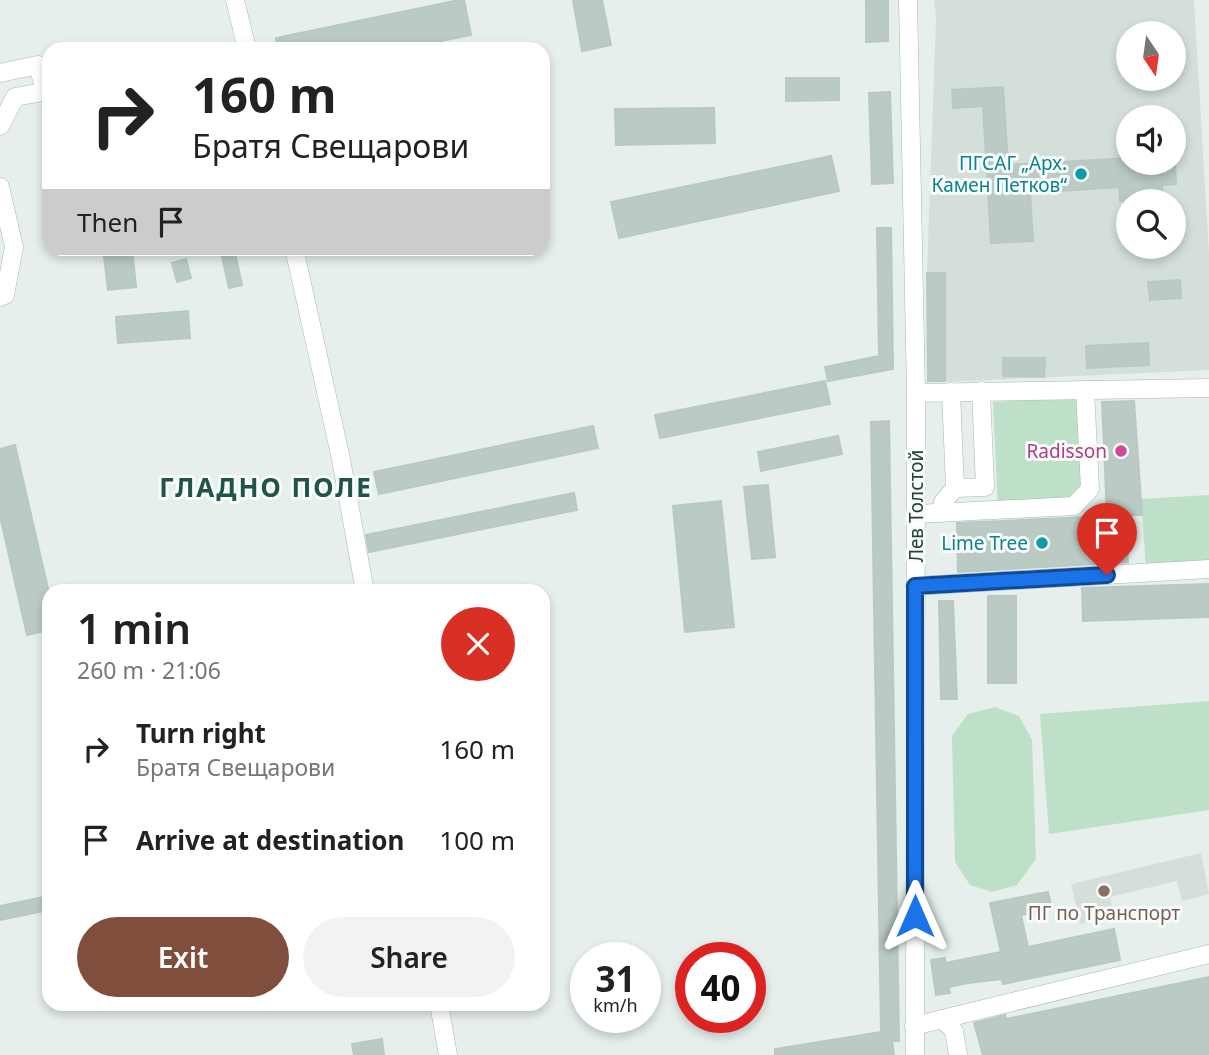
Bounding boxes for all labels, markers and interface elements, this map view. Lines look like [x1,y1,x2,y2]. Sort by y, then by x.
north arrow [1116,21,1186,91]
map controls [1116,21,1186,259]
text: 160 m [192,61,337,127]
icon: right [77,70,168,161]
button: sound [1116,105,1186,175]
text: Братя Свещарови [192,124,469,167]
place label: ПГСАГ „Арх. Камен Петков“ [932,150,1067,198]
marker: ПГСАГ „Арх. Камен Петков“ [1073,166,1089,182]
button: search [1116,189,1186,259]
icon: arrive [152,203,190,241]
text: Then [77,204,138,240]
place label: Radisson [1026,438,1107,464]
marker: Radisson [1113,443,1129,459]
street label: Лев Толстой [903,450,929,562]
district label: ГЛАДНО ПОЛЕ [159,469,373,505]
pin [1077,503,1137,575]
icon: arrive [1088,514,1126,552]
place label: Lime Tree [941,530,1028,556]
marker: Lime Tree [1034,535,1050,551]
text: 1 min [77,599,191,656]
button: close [441,607,515,681]
text: 260 m · 21:06 [77,654,221,686]
text: Turn right [136,715,266,751]
icon: right [77,730,115,768]
text: 160 m [439,731,515,767]
text: Братя Свещарови [136,751,335,783]
icon: arrive [77,821,115,859]
text: Arrive at destination [136,822,405,858]
text: 100 m [439,822,515,858]
position arrow [878,879,952,953]
marker: ПГ по Транспорт [1096,883,1112,899]
place label: ПГ по Транспорт [1028,900,1180,926]
button: Exit [77,917,289,997]
button: Share [303,917,515,997]
speed limit sign: 40 [675,942,766,1033]
text: 31 [595,955,636,1002]
text: km/h [593,993,638,1017]

